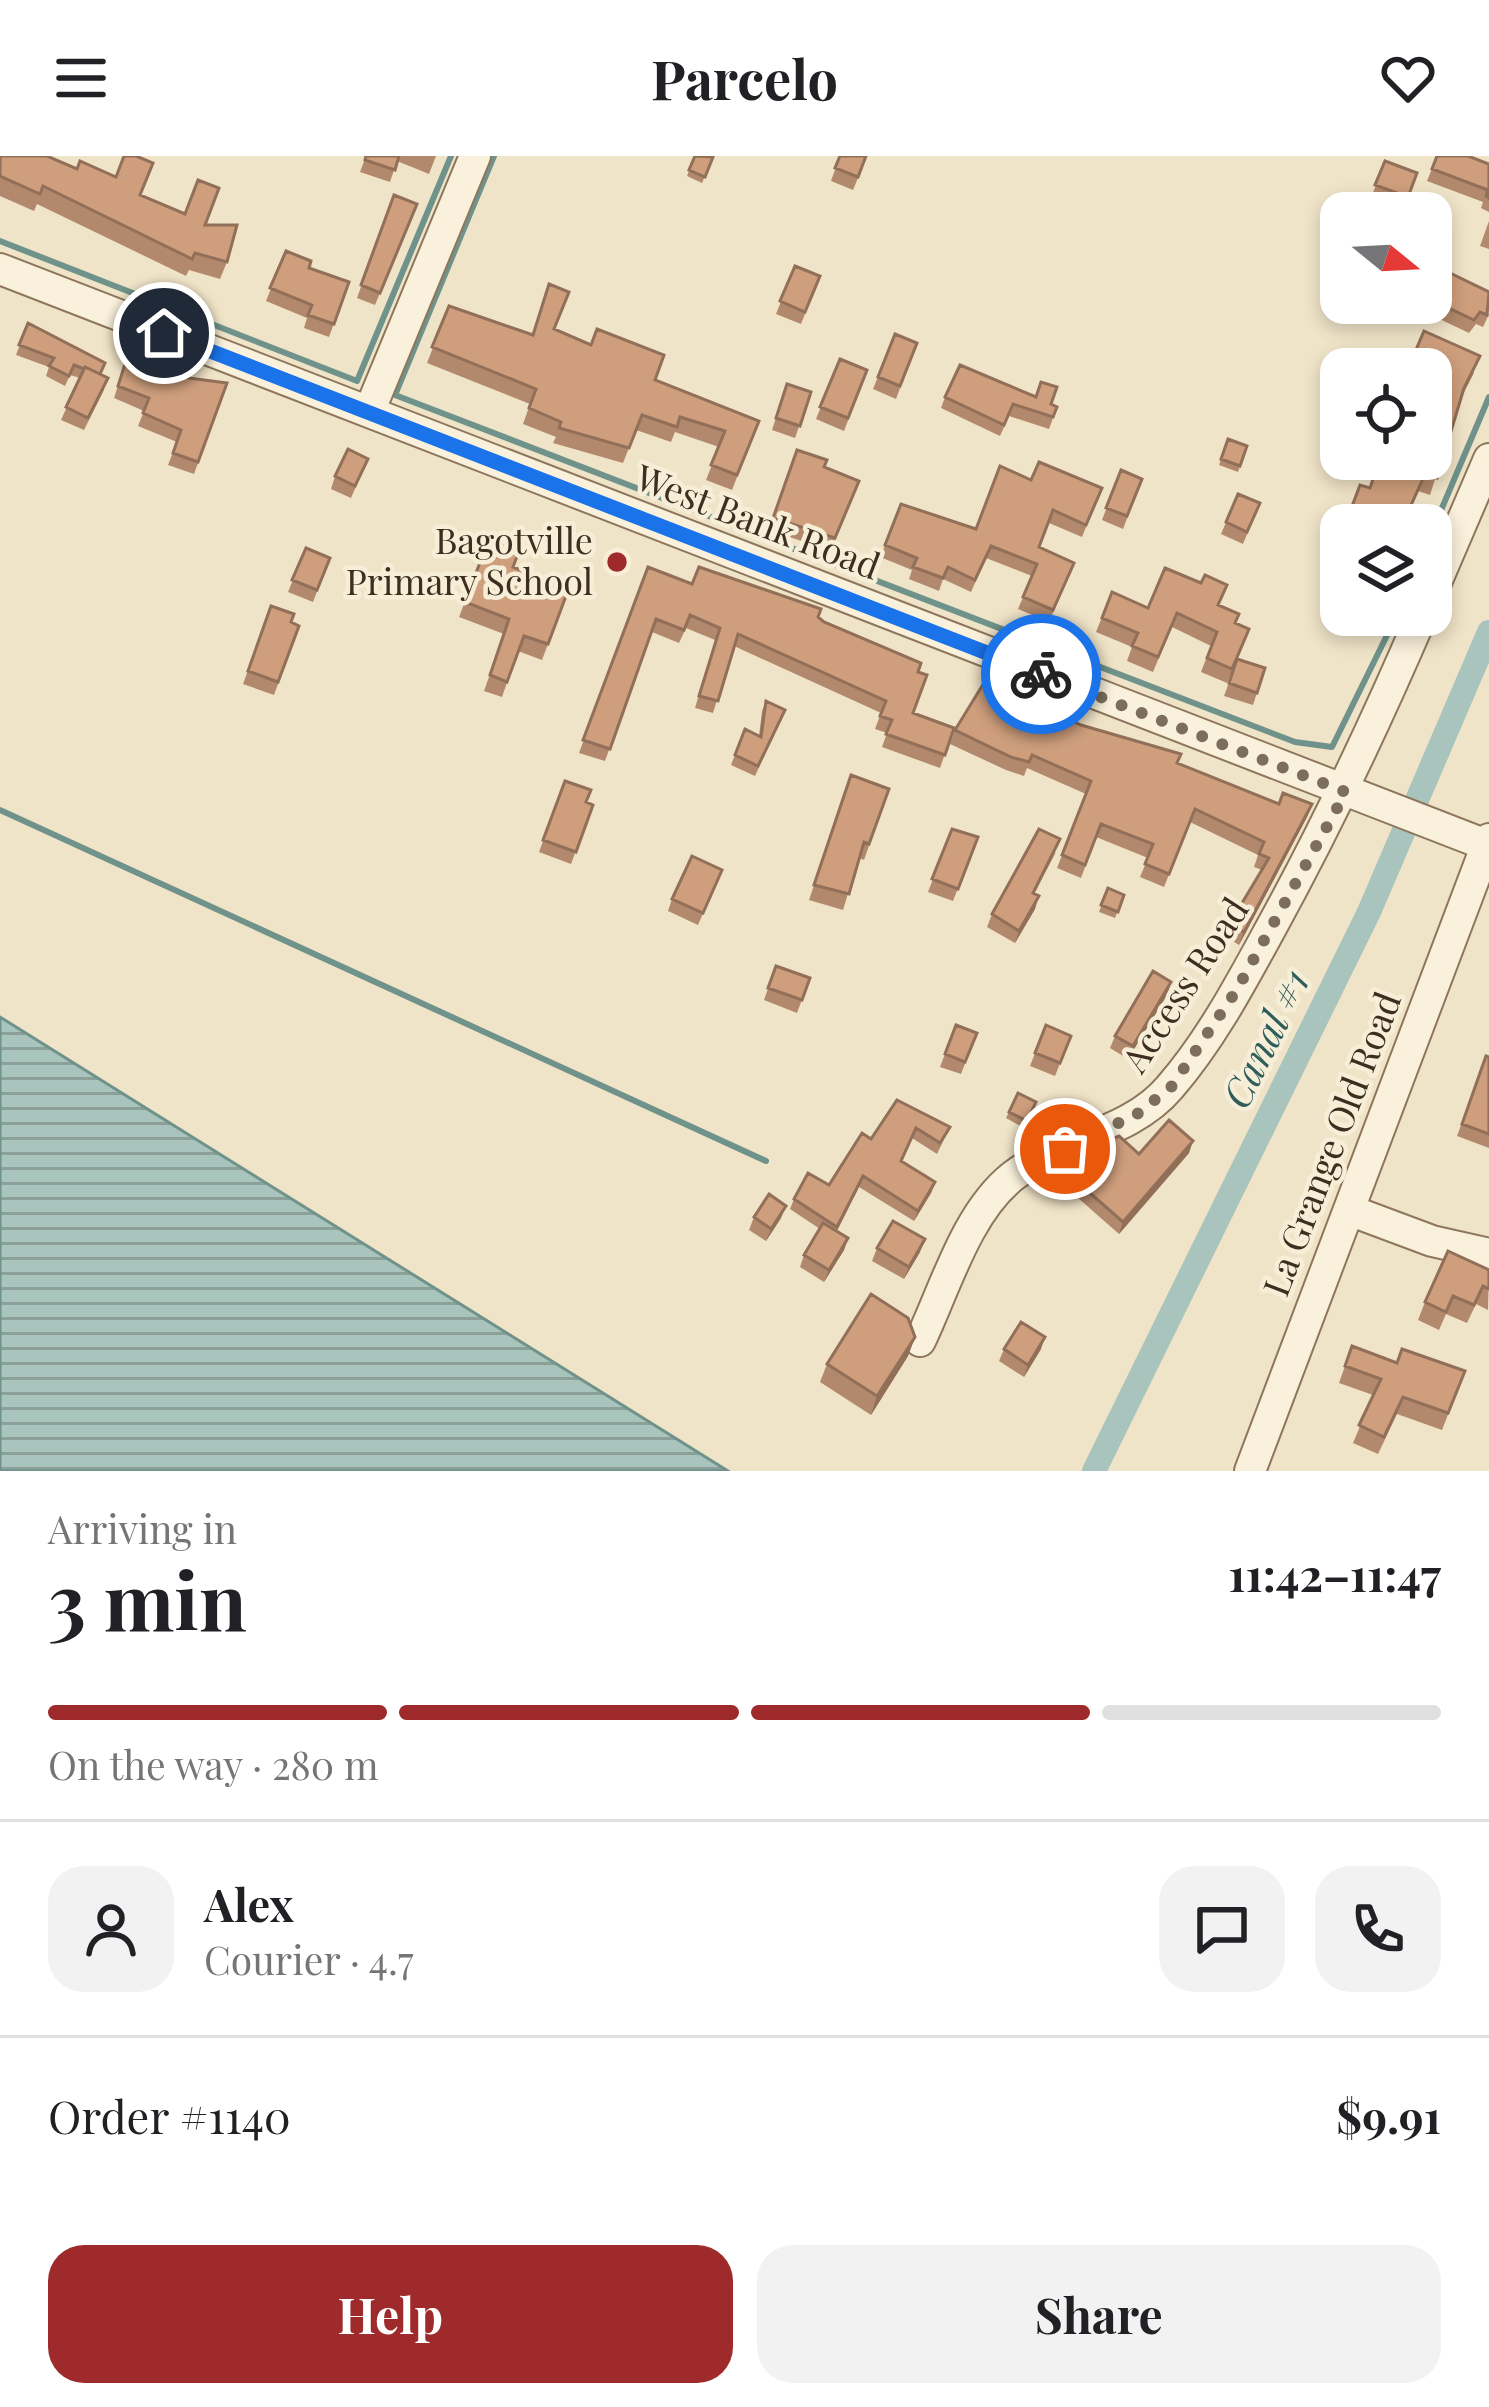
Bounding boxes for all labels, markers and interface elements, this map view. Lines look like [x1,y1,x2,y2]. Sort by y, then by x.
text: Parcelo [651,42,838,114]
icon: menu [48,45,114,111]
icon: heart [1375,45,1441,111]
north arrow [1320,192,1452,324]
map controls [1320,192,1452,636]
pin [113,282,215,384]
icon: home [131,300,197,366]
button: locate [1320,348,1452,480]
street label: West Bank Road [629,451,888,589]
button: layers [1320,504,1452,636]
place label: Bagotville Primary School [346,515,593,604]
marker: Bagotville Primary School [604,549,630,575]
courier [981,614,1101,734]
icon: bike [1008,641,1074,707]
street label: Access Road [1108,887,1258,1081]
water label: Canal #1 [1209,961,1320,1116]
street label: La Grange Old Road [1250,984,1410,1302]
pin [1014,1098,1116,1200]
icon: bag [1032,1116,1098,1182]
text: Arriving in [48,1502,237,1554]
text: 11:42–11:47 [1228,1543,1441,1603]
text: 3 min [48,1547,247,1651]
text: On the way · 280 m [48,1738,379,1790]
button: person [48,1866,174,1992]
button: chat [1159,1866,1285,1992]
button: phone [1315,1866,1441,1992]
text: Alex [204,1873,294,1933]
text: Courier · 4.7 [204,1933,414,1985]
text: Order #1140 [48,2085,291,2145]
text: $9.91 [1336,2085,1441,2145]
button: Help [48,2245,733,2383]
button: Share [757,2245,1441,2383]

